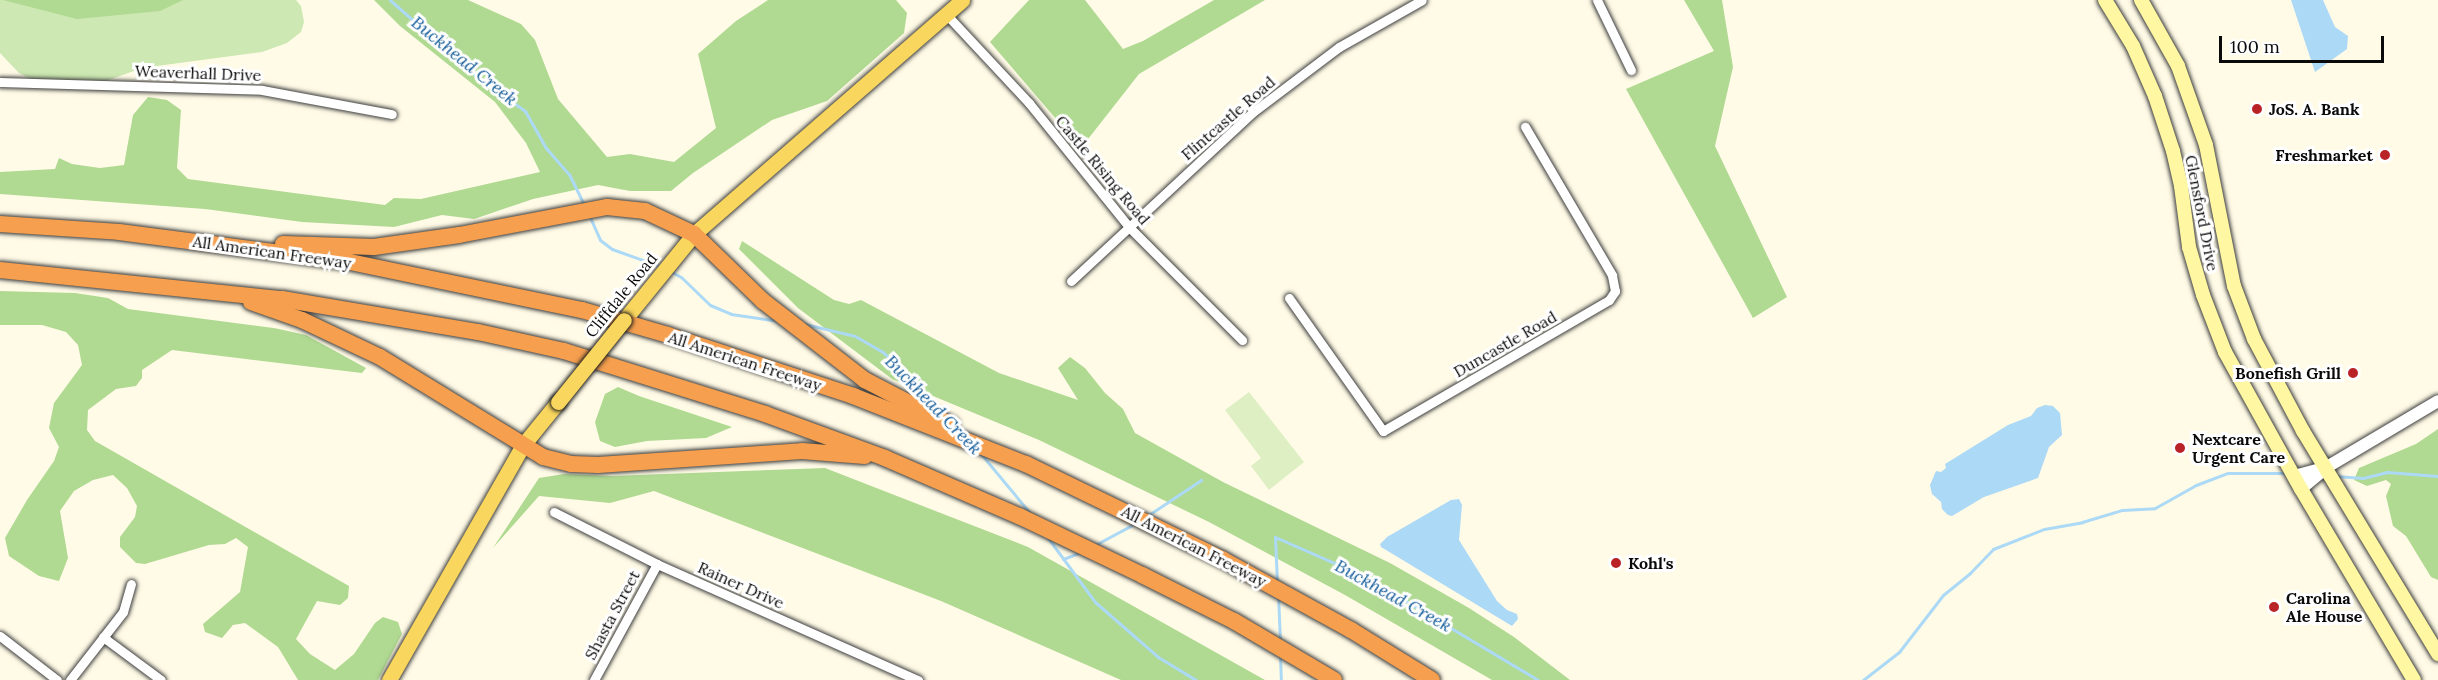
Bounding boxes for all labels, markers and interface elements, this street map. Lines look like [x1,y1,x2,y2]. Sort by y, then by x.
water label: Buckhead Creek [407,12,521,110]
scale bar [2222,24,2387,62]
text: 100 m [2230,35,2280,58]
street label: Weaverhall Drive [135,61,261,85]
street label: Flintcastle Road [1177,72,1279,164]
place label: JoS. A. Bank [2269,99,2359,119]
marker: JoS. A. Bank [2250,102,2264,116]
street label: Castle Rising Road [1052,112,1154,228]
place label: Freshmarket [2275,145,2373,165]
marker: Freshmarket [2378,148,2392,162]
street label: Glensford Drive [2181,153,2223,273]
street label: All American Freeway [192,231,352,273]
street label: Cliffdale Road [581,249,661,341]
street label: Duncastle Road [1450,307,1560,381]
street label: All American Freeway [666,327,824,395]
water label: Buckhead Creek [880,351,986,459]
place label: Bonefish Grill [2235,363,2341,383]
marker: Bonefish Grill [2346,366,2360,380]
place label: Nextcare Urgent Care [2192,429,2285,467]
marker: Nextcare Urgent Care [2173,441,2187,455]
street label: All American Freeway [1118,501,1270,591]
place label: Kohl's [1628,553,1673,573]
water label: Buckhead Creek [1331,555,1455,637]
marker: Kohl's [1609,556,1623,570]
street label: Rainer Drive [695,557,787,613]
street label: Shasta Street [580,567,644,663]
place label: Carolina Ale House [2286,588,2362,626]
marker: Carolina Ale House [2267,600,2281,614]

